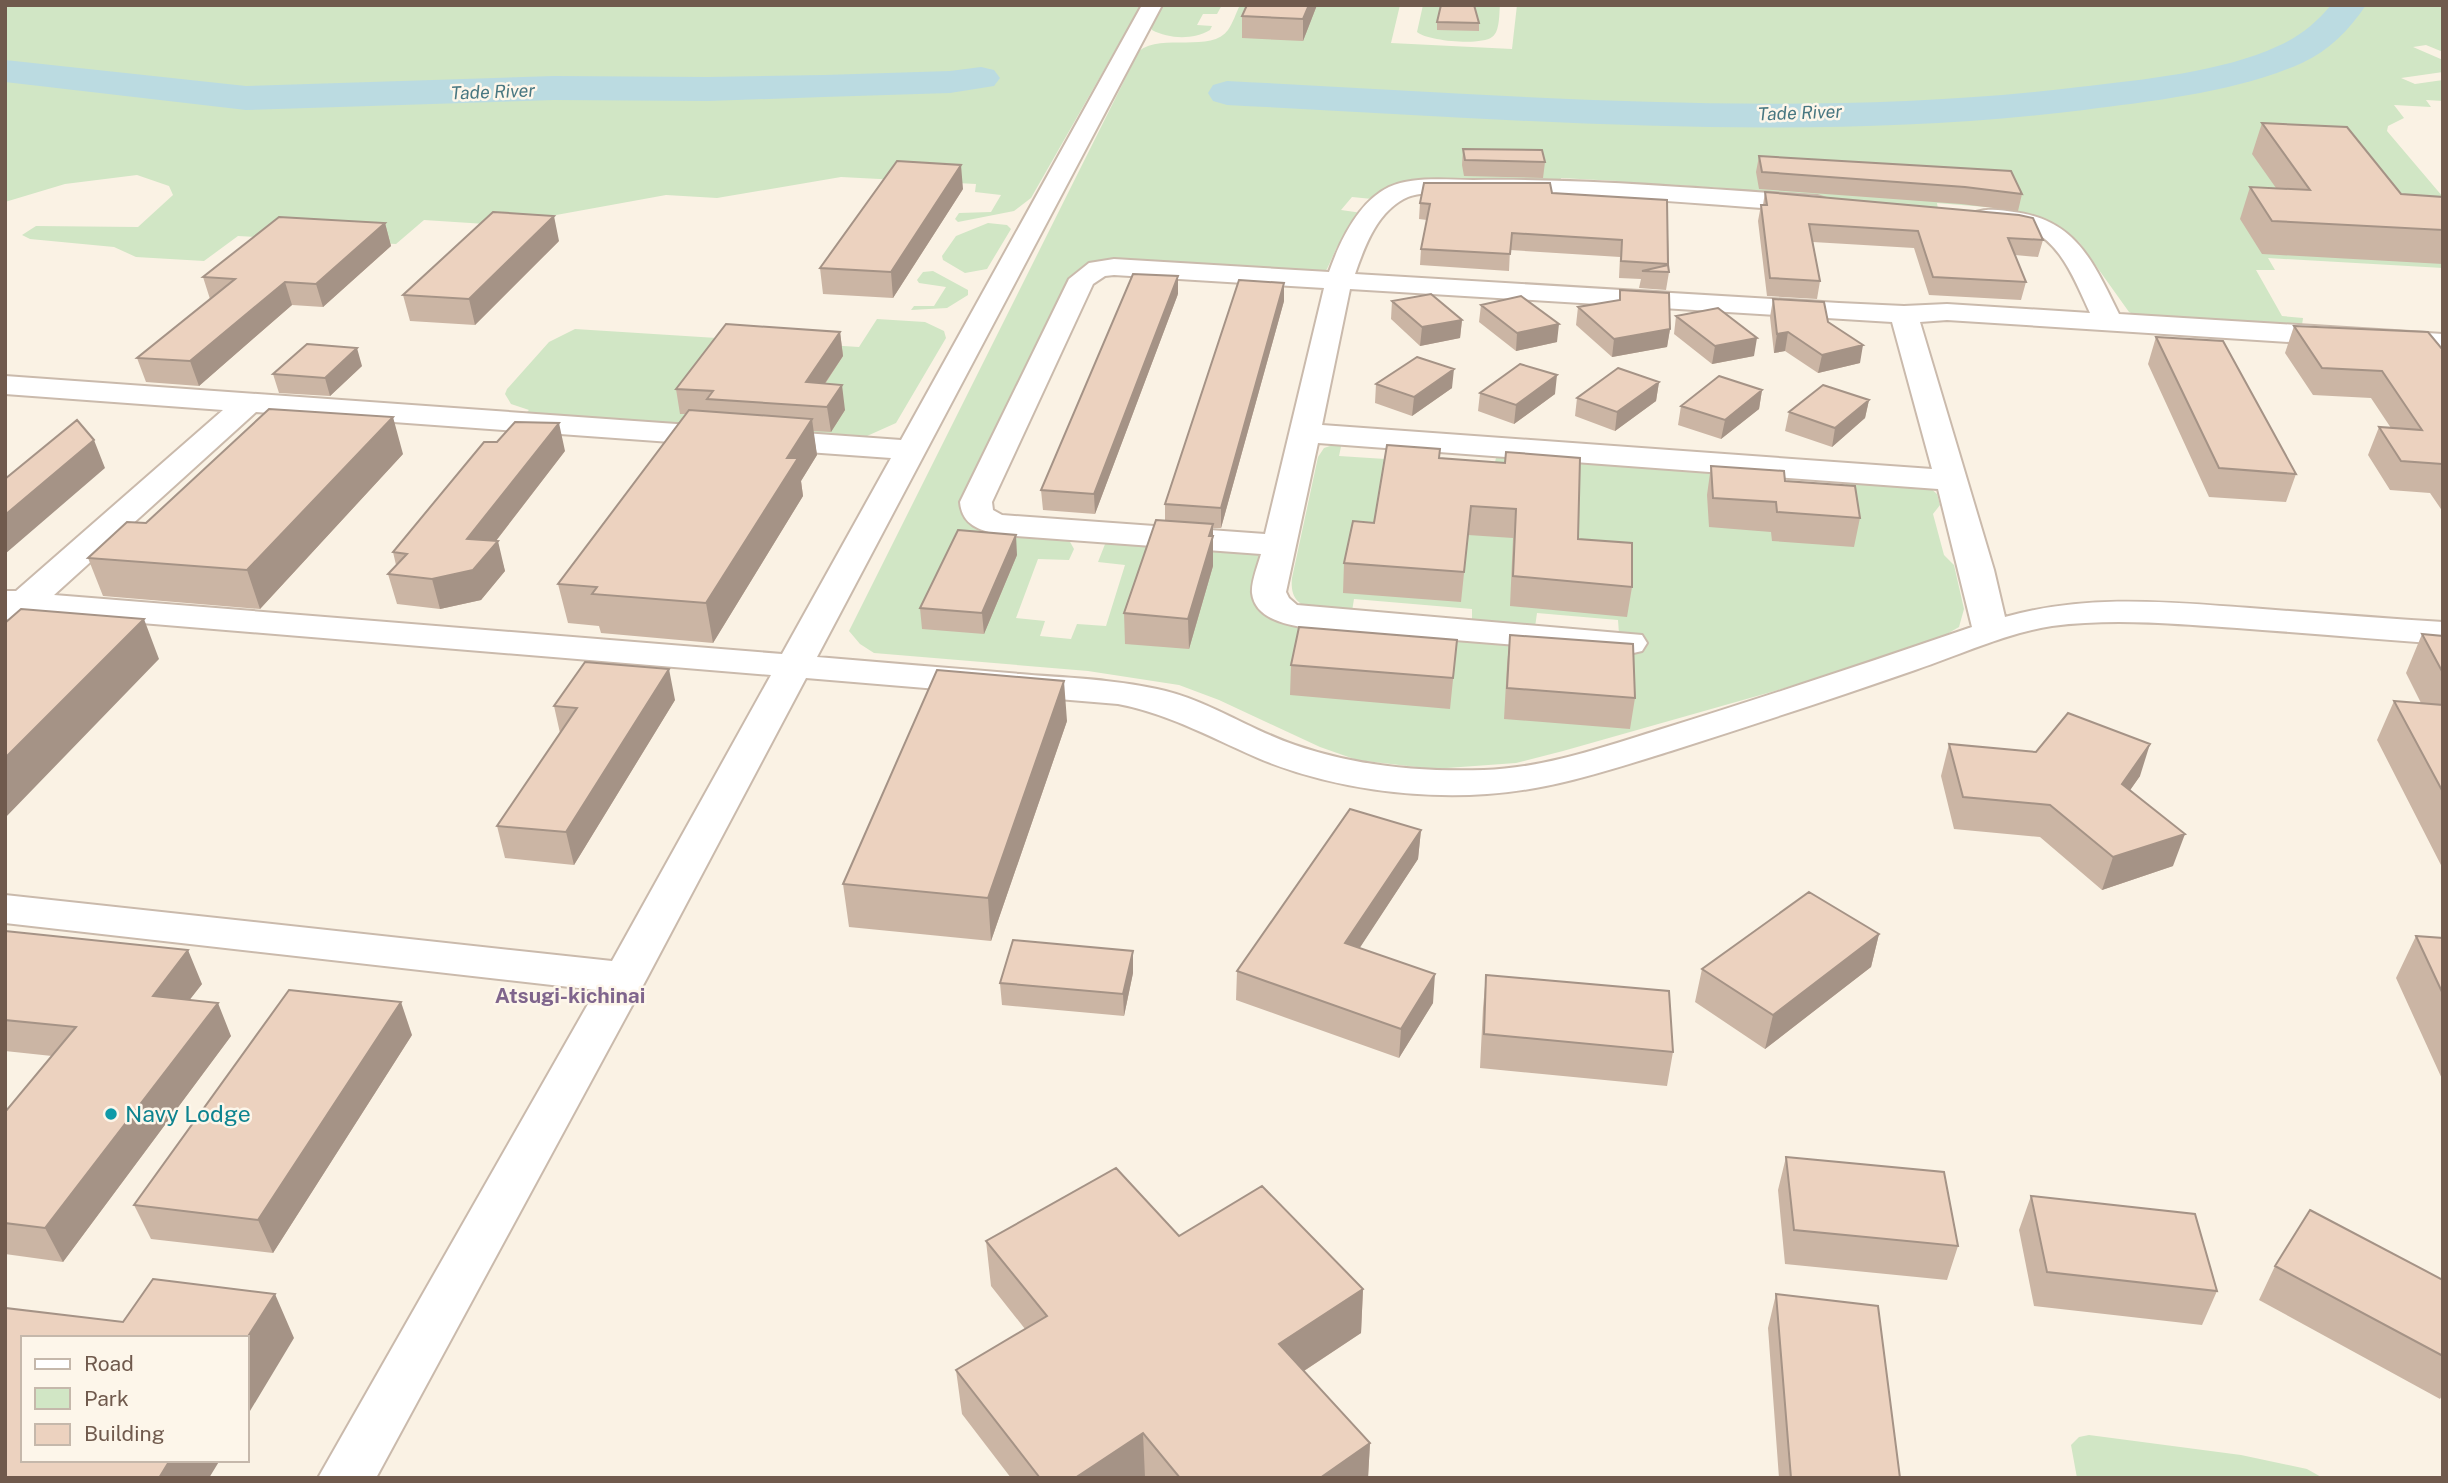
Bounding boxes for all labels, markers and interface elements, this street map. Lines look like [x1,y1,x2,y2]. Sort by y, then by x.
water label: Tade River [450,80,536,103]
water label: Tade River [1757,101,1843,124]
district label: Atsugi-kichinai [495,983,645,1008]
place label: Navy Lodge [125,1100,251,1127]
marker: Navy Lodge [103,1106,119,1122]
legend [21,1336,248,1462]
text: Road [84,1351,134,1376]
text: Park [84,1386,129,1411]
text: Building [84,1421,165,1446]

